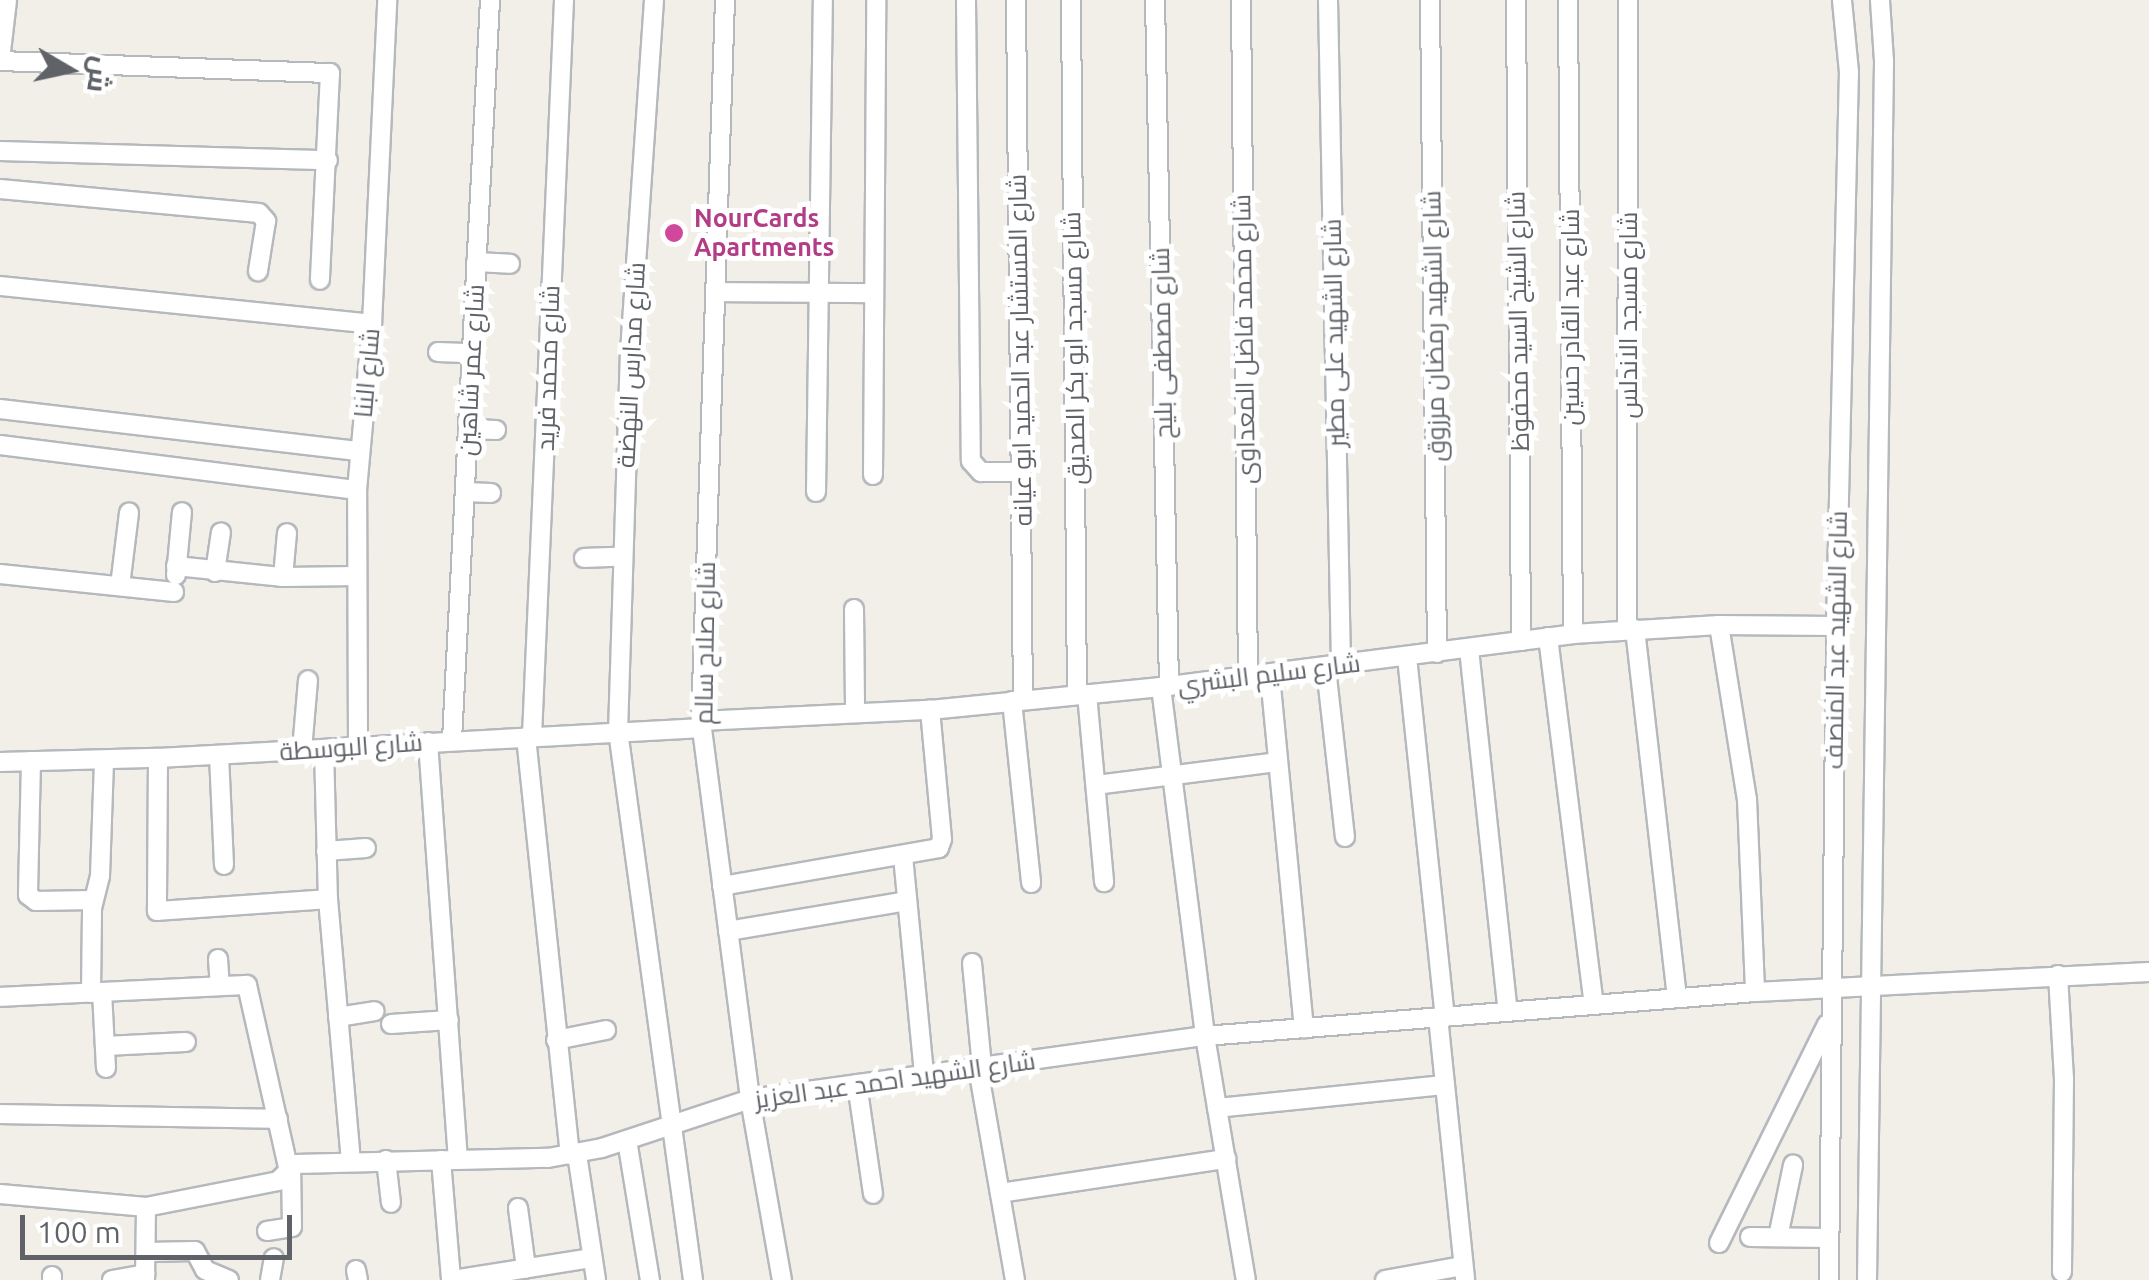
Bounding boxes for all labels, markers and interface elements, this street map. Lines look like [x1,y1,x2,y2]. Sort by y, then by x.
north arrow [20,20,120,120]
text: ش [82,55,118,95]
street label: شارع المستشار عبد الحميد ابو عيانه [1002,174,1038,526]
street label: شارع الشهيد رمضان مرزوق [1417,190,1451,462]
street label: شارع الشيخ السيد محفوظ [1501,191,1535,451]
street label: شارع محمد فاضل المعداوى [1226,194,1262,484]
place label: NourCards Apartments [694,204,834,263]
street label: شارع عبد القادر حسين [1555,209,1585,425]
street label: شارع مسجد ابو بكر الصديق [1057,211,1091,485]
street label: شارع مسجد الاندلس [1613,212,1643,418]
street label: شارع الشهيد على مطير [1317,218,1351,448]
marker: NourCards Apartments [663,222,685,244]
street label: شارع مصطفى بليح [1145,247,1179,439]
street label: شارع مدارس النهضة [611,261,651,469]
street label: شارع عمر شاهين [452,283,490,457]
street label: شارع محمد فريد [530,285,566,451]
street label: شارع البنا [348,327,386,419]
street label: شارع الشهيد عبد المنصف [1819,510,1853,770]
street label: شارع صلاح سالم [689,561,721,725]
street label: شارع سليم البشري [1176,648,1362,700]
street label: شارع البوسطة [278,727,424,767]
street label: شارع الشهيد احمد عبد العزيز [753,1045,1037,1115]
scale bar [25,1195,298,1257]
text: 100 m [37,1215,121,1249]

